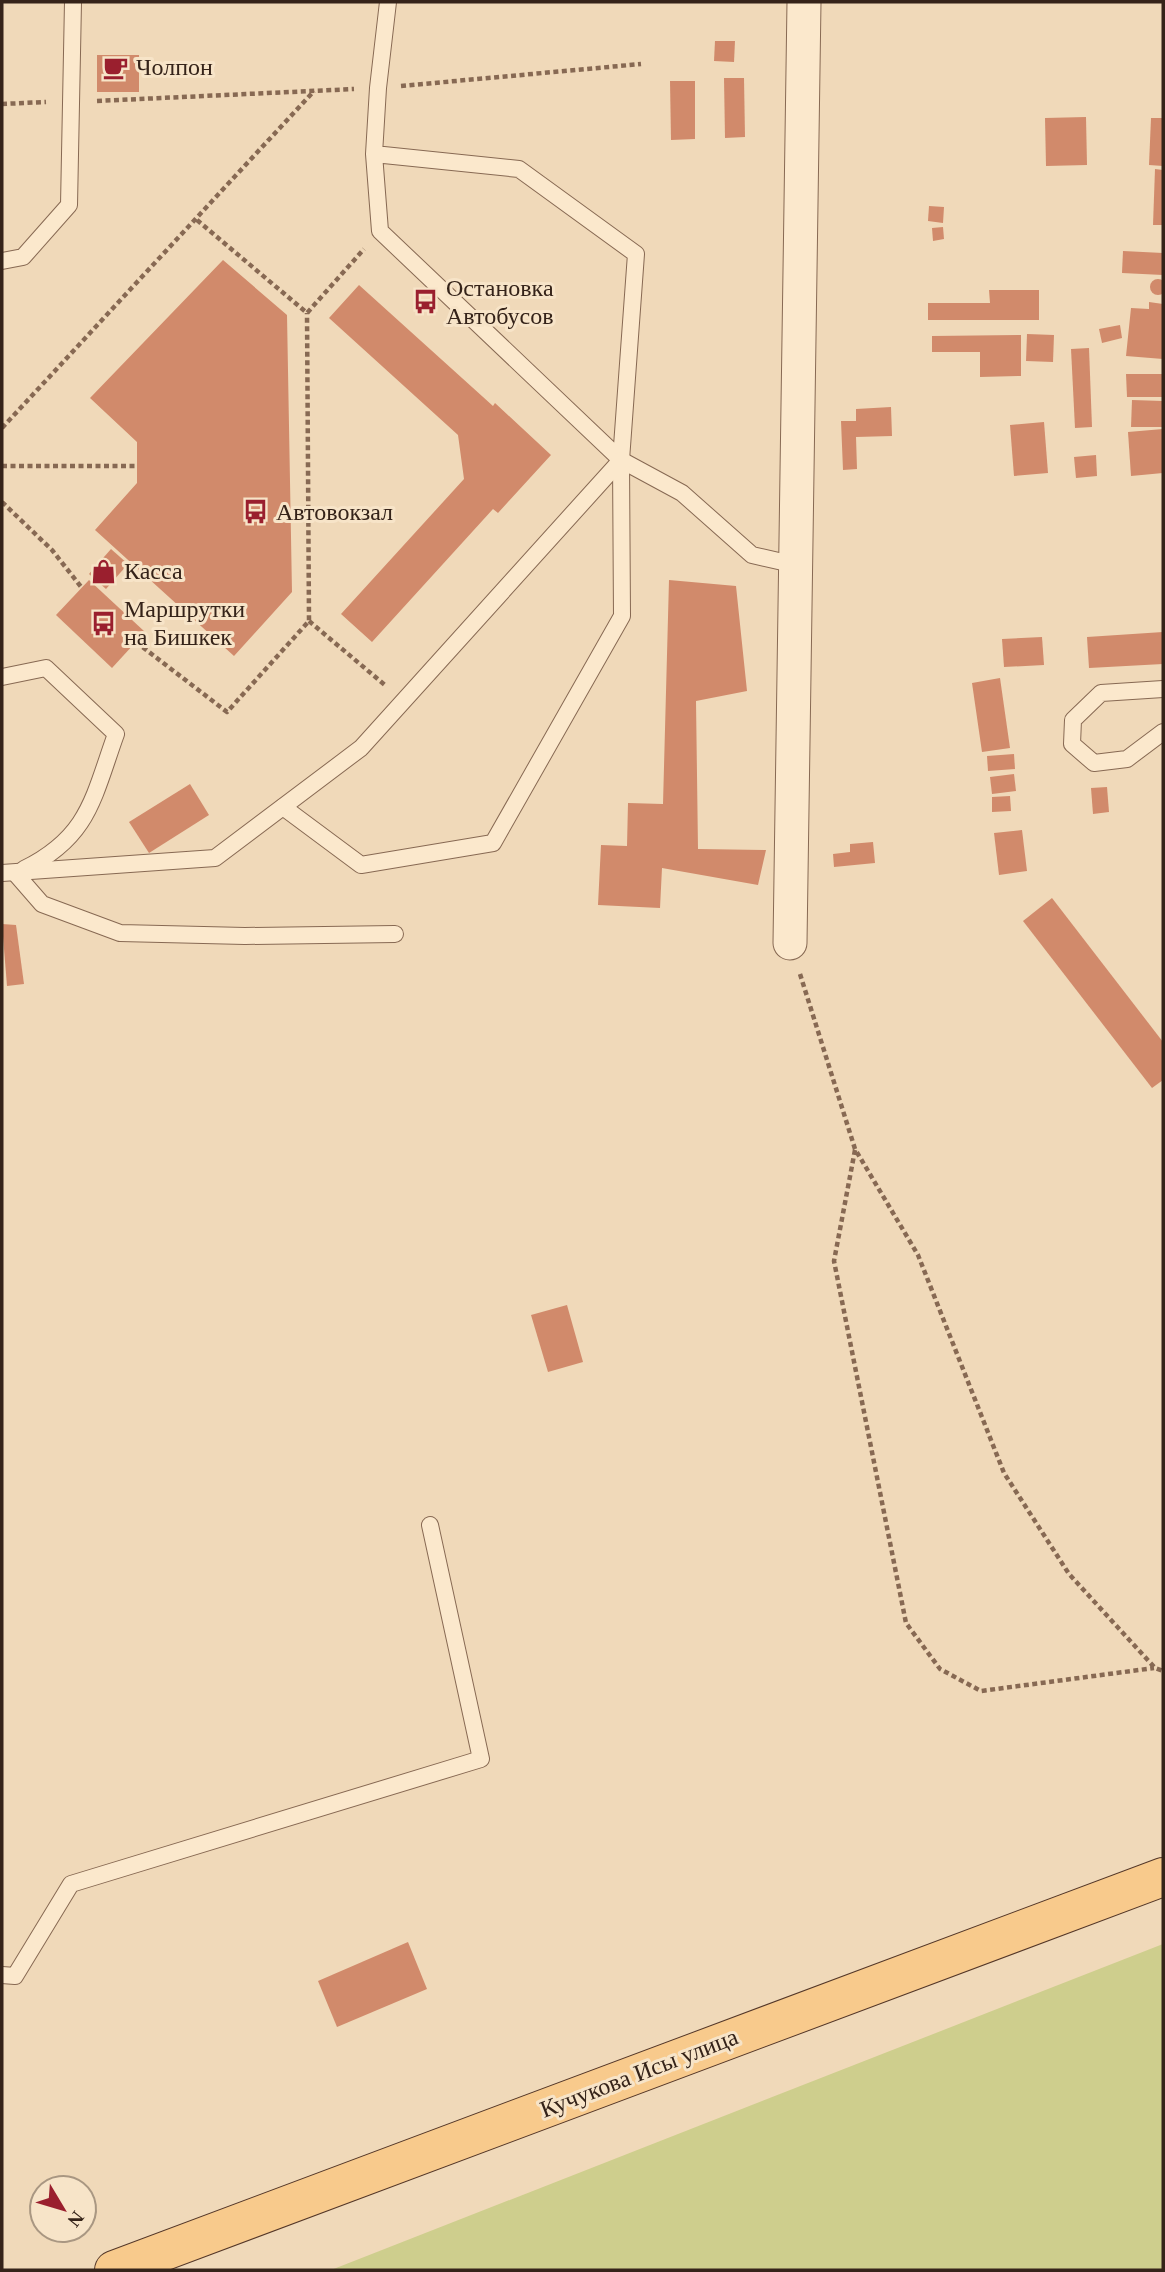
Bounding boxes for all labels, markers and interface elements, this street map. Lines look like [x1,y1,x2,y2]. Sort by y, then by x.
cafe icon: Чолпон [102,53,130,81]
place label: Чолпон [136,54,213,80]
place label: Остановка Автобусов [446,275,554,329]
bus stop icon: Остановка Автобусов [412,288,440,316]
bus stop icon: Автовокзал [242,498,270,526]
place label: Автовокзал [276,499,393,525]
shop icon: Касса [90,557,118,585]
place label: Касса [124,558,183,584]
place label: Маршрутки на Бишкек [124,596,245,650]
bus stop icon: Маршрутки на Бишкек [90,609,118,637]
street label: Кучукова Исы улица [536,2023,742,2123]
north arrow [28,2174,98,2244]
text: N [63,2207,89,2231]

